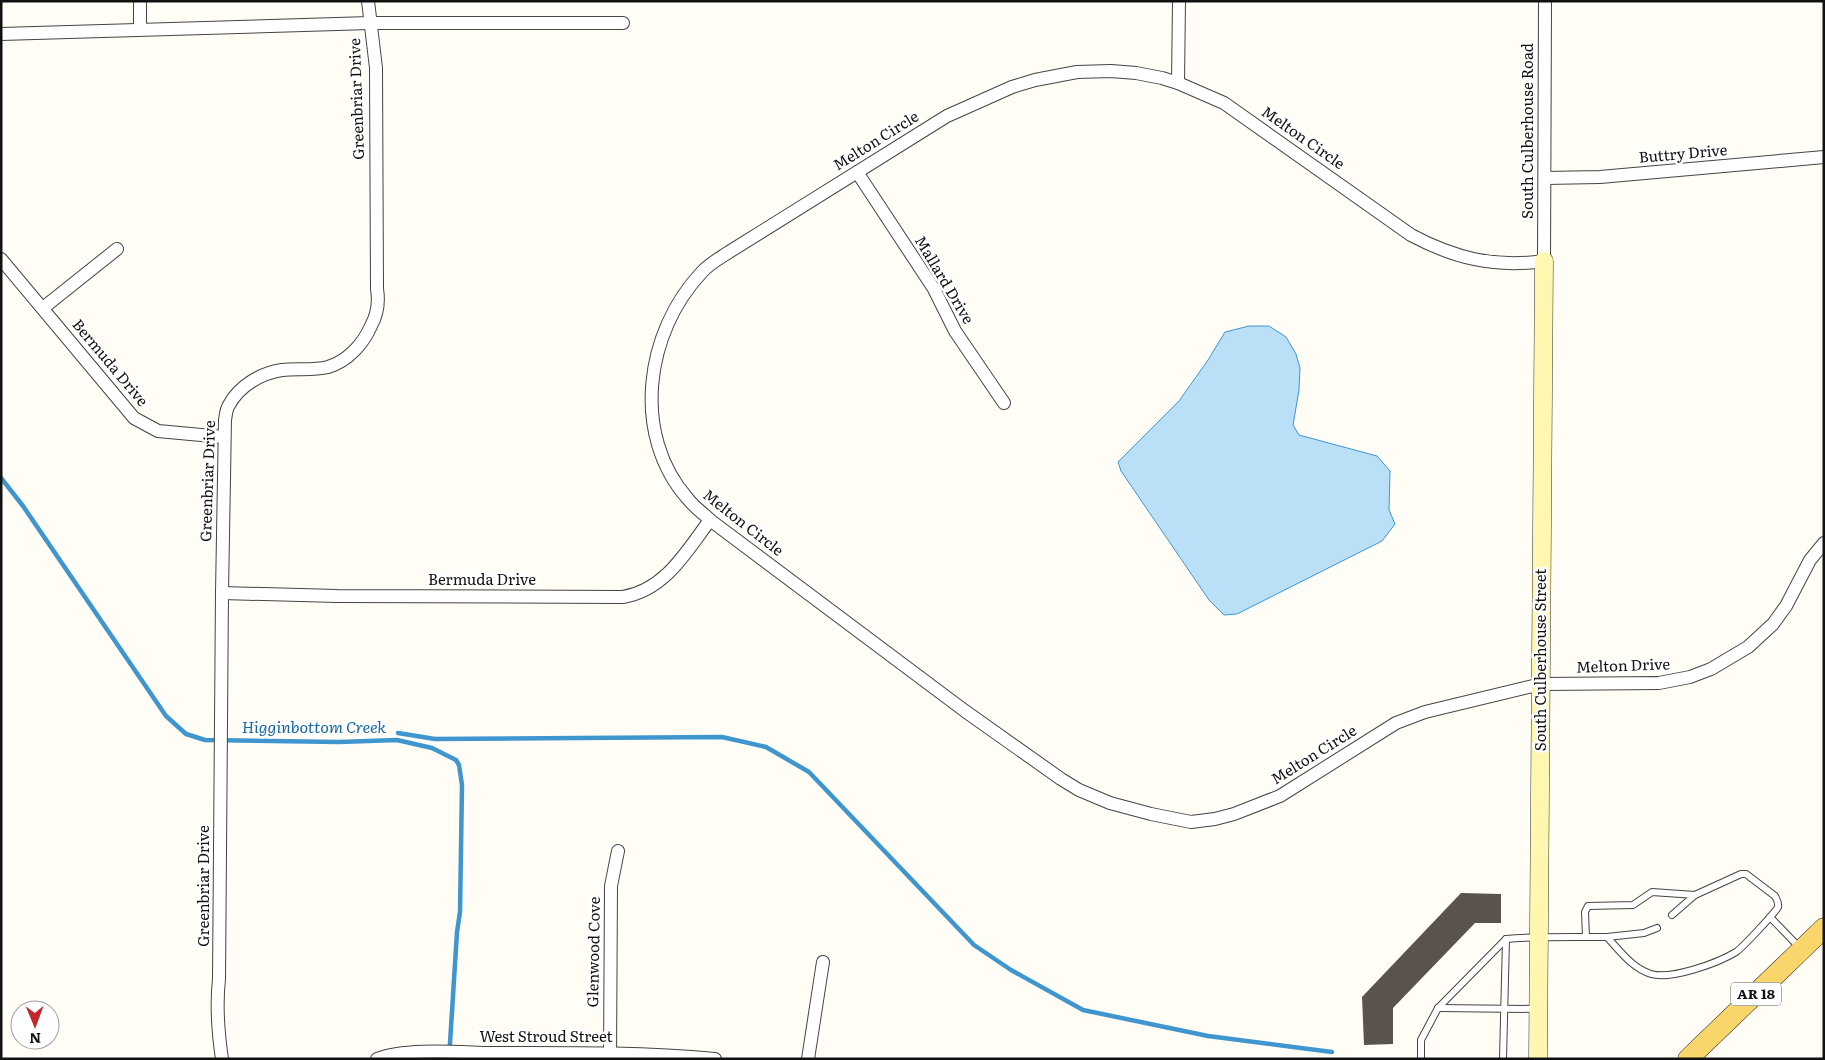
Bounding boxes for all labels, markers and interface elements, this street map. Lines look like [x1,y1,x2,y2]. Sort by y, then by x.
street label: Greenbriar Drive [342,38,369,160]
street label: South Culberhouse Road [1515,43,1538,219]
street label: Melton Circle [1257,99,1350,174]
street label: Melton Circle [828,104,923,175]
street label: Buttry Drive [1638,137,1728,168]
street label: Mallard Drive [910,231,981,328]
street label: Bermuda Drive [68,313,155,411]
street label: Greenbriar Drive [193,420,220,542]
street label: Melton Circle [699,483,789,561]
street label: Bermuda Drive [428,567,536,590]
street label: South Culberhouse Street [1528,569,1551,751]
street label: Melton Drive [1575,651,1671,678]
water label: Higginbottom Creek [242,714,386,738]
street label: Melton Circle [1266,718,1361,789]
street label: Greenbriar Drive [191,825,214,947]
street label: Glenwood Cove [580,896,605,1008]
road number: AR 18 [1731,982,1781,1006]
north arrow [10,1000,60,1050]
street label: West Stroud Street [479,1024,613,1047]
text: N [29,1029,41,1049]

